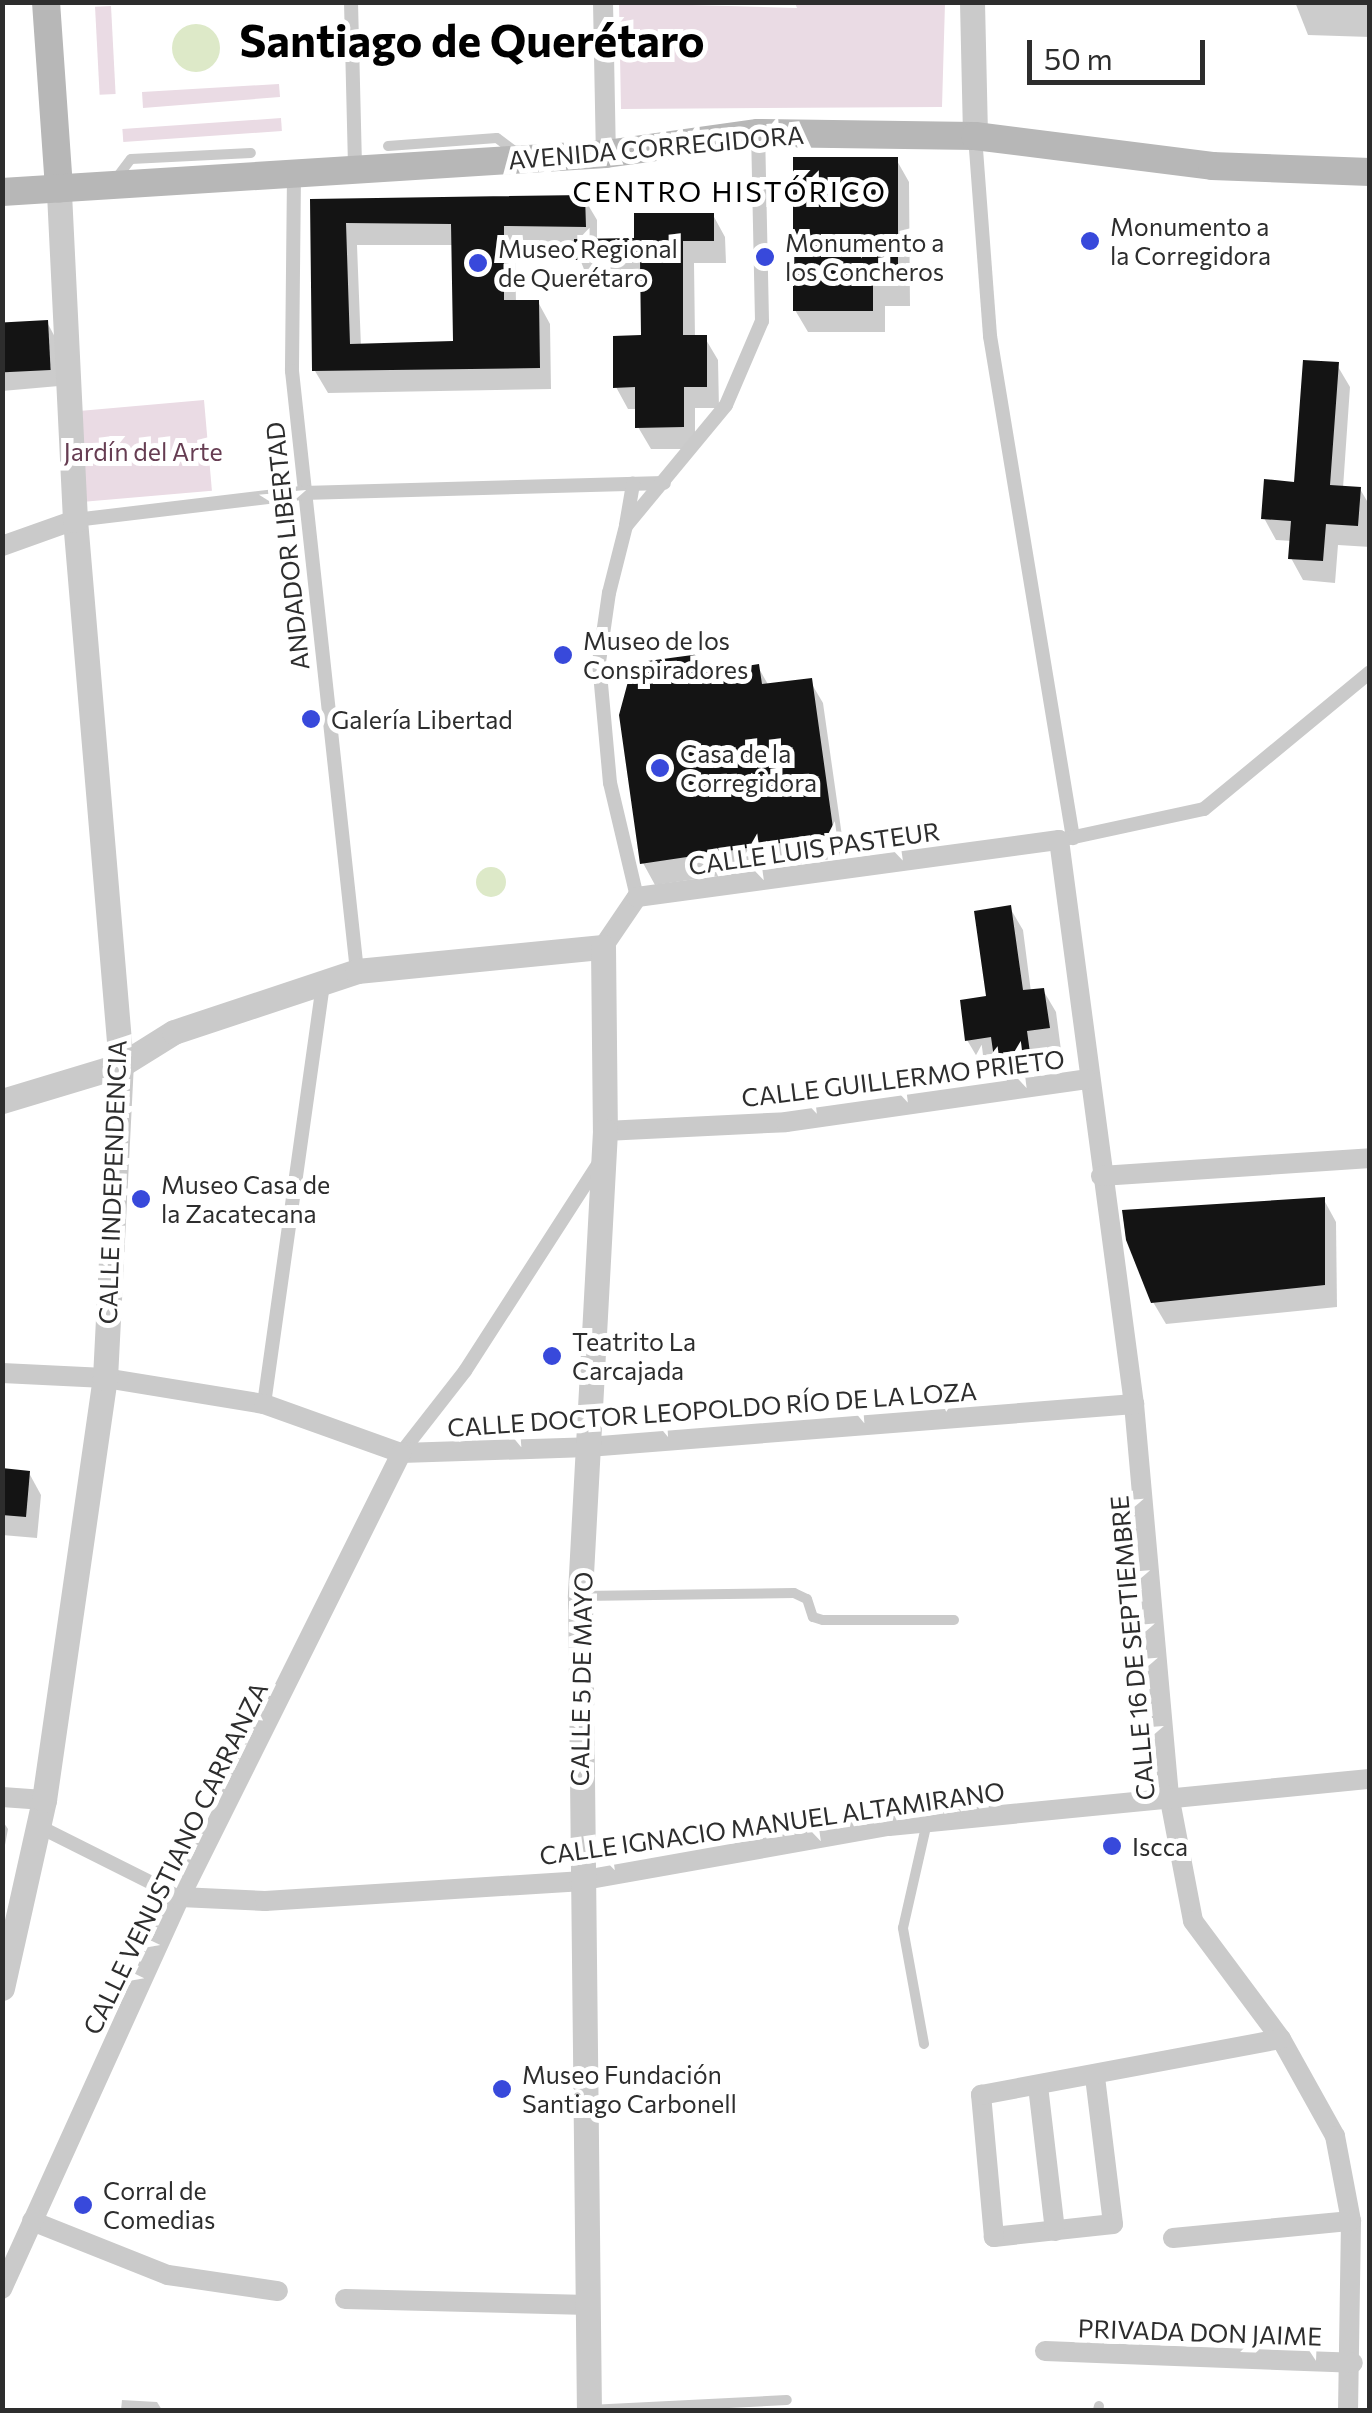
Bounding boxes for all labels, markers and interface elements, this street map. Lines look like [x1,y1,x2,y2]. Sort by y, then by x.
district label: Santiago de Querétaro [239,12,705,66]
scale bar [1032,20,1210,82]
text: 50 m [1044,39,1113,76]
street label: AVENIDA CORREGIDORA [507,119,805,175]
district label: CENTRO HISTÓRICO [573,174,887,208]
place label: Monumento a la Corregidora [1110,212,1271,271]
place label: Monumento a los Concheros [785,228,944,287]
marker: Monumento a la Corregidora [1079,230,1101,252]
place label: Museo Regional de Querétaro [498,234,678,293]
marker: Monumento a los Concheros [754,246,776,268]
marker: Museo Regional de Querétaro [467,252,489,274]
street label: ANDADOR LIBERTAD [259,420,315,672]
park label: Jardín del Arte [63,436,223,466]
place label: Museo de los Conspiradores [583,626,748,685]
marker: Museo de los Conspiradores [552,644,574,666]
place label: Galería Libertad [331,704,513,734]
marker: Galería Libertad [300,708,322,730]
place label: Casa de la Corregidora [680,739,817,798]
marker: Casa de la Corregidora [649,757,671,779]
street label: CALLE LUIS PASTEUR [687,816,941,880]
street label: CALLE INDEPENDENCIA [92,1039,132,1325]
street label: CALLE GUILLERMO PRIETO [740,1043,1066,1113]
place label: Museo Casa de la Zacatecana [161,1170,330,1229]
marker: Museo Casa de la Zacatecana [130,1188,152,1210]
place label: Teatrito La Carcajada [572,1327,696,1386]
marker: Teatrito La Carcajada [541,1345,563,1367]
street label: CALLE DOCTOR LEOPOLDO RÍO DE LA LOZA [446,1376,978,1442]
street label: CALLE 16 DE SEPTIEMBRE [1104,1494,1160,1802]
street label: CALLE 5 DE MAYO [564,1571,598,1787]
street label: CALLE VENUSTIANO CARRANZA [76,1677,274,2039]
street label: CALLE IGNACIO MANUEL ALTAMIRANO [538,1775,1006,1871]
place label: Iscca [1132,1831,1188,1861]
marker: Iscca [1101,1835,1123,1857]
place label: Museo Fundación Santiago Carbonell [522,2060,737,2119]
marker: Museo Fundación Santiago Carbonell [491,2078,513,2100]
place label: Corral de Comedias [103,2176,215,2235]
marker: Corral de Comedias [72,2194,94,2216]
street label: PRIVADA DON JAIME [1077,2313,1323,2351]

